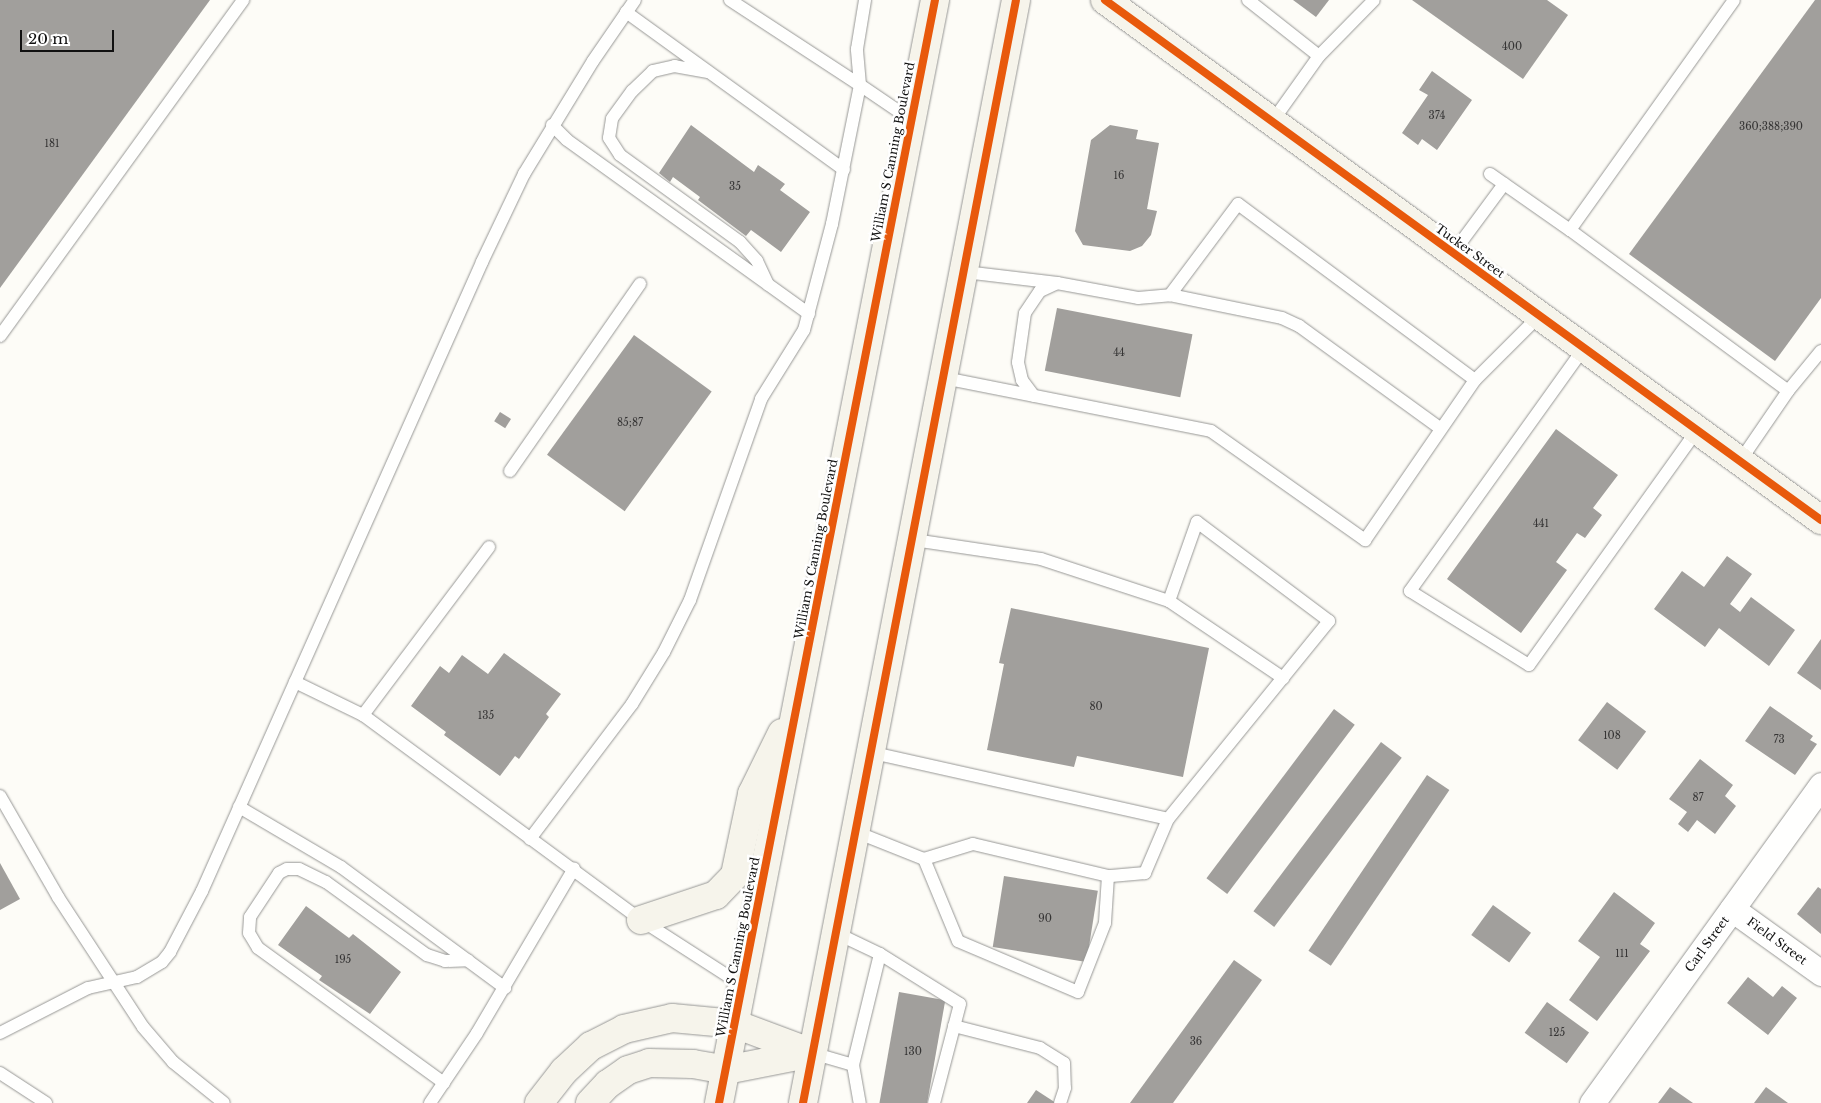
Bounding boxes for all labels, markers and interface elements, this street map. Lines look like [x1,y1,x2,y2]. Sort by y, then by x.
scale bar [22,20,116,52]
text: 20 m [28,29,68,48]
house number: 400 [1502,41,1522,53]
street label: William S Canning Boulevard [868,61,918,243]
house number: 374 [1429,110,1445,122]
house number: 360;388;390 [1739,121,1803,133]
house number: 181 [45,138,59,150]
house number: 16 [1114,170,1124,182]
house number: 35 [729,181,741,193]
street label: Tucker Street [1432,221,1508,281]
house number: 44 [1113,347,1125,359]
house number: 85;87 [617,417,643,429]
street label: William S Canning Boulevard [791,458,841,640]
house number: 441 [1533,518,1549,530]
house number: 80 [1089,701,1103,713]
house number: 135 [478,710,494,722]
house number: 108 [1603,730,1621,742]
house number: 73 [1773,734,1785,746]
house number: 87 [1692,792,1704,804]
street label: William S Canning Boulevard [713,856,763,1038]
house number: 90 [1038,913,1052,925]
street label: Carl Street [1682,913,1732,975]
street label: Field Street [1744,914,1810,968]
house number: 111 [1615,948,1629,960]
house number: 195 [335,954,351,966]
house number: 125 [1549,1027,1565,1039]
house number: 36 [1190,1036,1202,1048]
house number: 130 [904,1046,922,1058]

